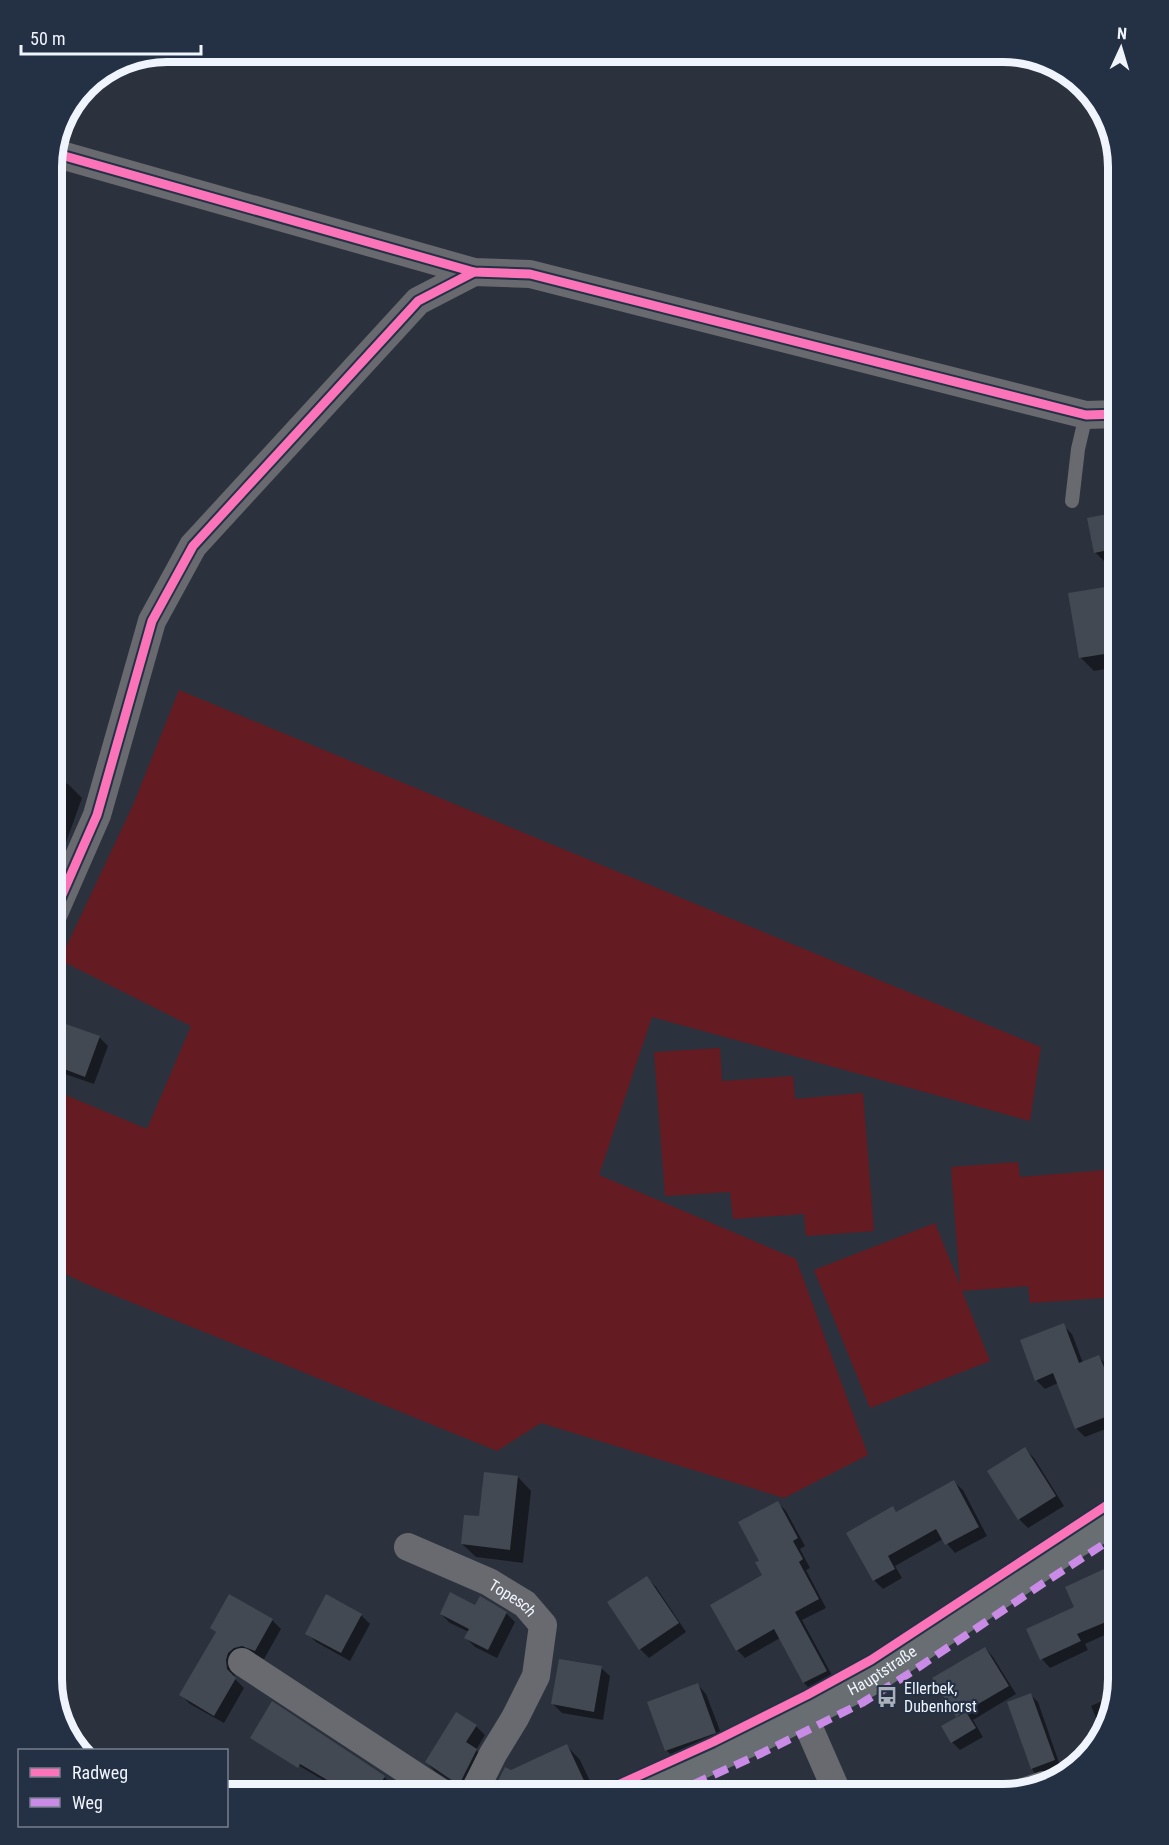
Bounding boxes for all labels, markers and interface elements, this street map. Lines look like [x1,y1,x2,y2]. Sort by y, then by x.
scale bar [21,18,201,56]
north arrow [1091,18,1151,78]
text: N [1116,24,1128,43]
text: 50 m [30,28,65,49]
street label: Topesch [486,1575,540,1621]
street label: Hauptstraße [844,1642,920,1699]
place label: Ellerbek, Dubenhorst [904,1679,977,1716]
bus stop icon: Ellerbek, Dubenhorst [875,1685,899,1709]
legend [18,1749,228,1827]
text: Radweg [72,1762,128,1783]
text: Weg [72,1792,103,1813]

